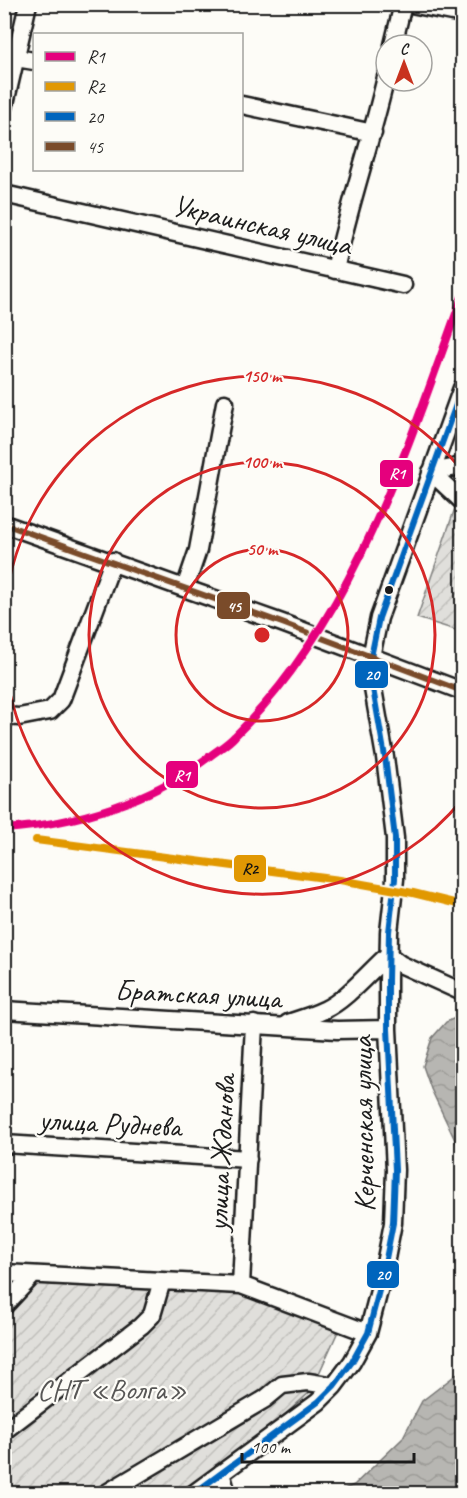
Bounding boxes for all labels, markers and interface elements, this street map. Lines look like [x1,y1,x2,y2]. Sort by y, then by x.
legend [33,33,243,171]
north arrow [374,33,434,93]
text: С [400,39,410,59]
text: R1 [87,46,106,68]
text: R2 [87,76,107,98]
text: 20 [87,106,105,128]
text: 45 [87,136,104,158]
street label: Украинская улица [169,186,357,264]
text: 150 m [243,365,283,387]
text: 100 m [243,451,283,473]
line badge: R1 [379,459,414,488]
text: R1 [389,464,407,484]
text: 50 m [247,538,279,560]
unlabelled marker [383,584,395,596]
line badge: 45 [216,591,251,620]
text: 45 [227,597,243,617]
centre of rings [252,625,272,645]
line badge: 20 [354,660,389,689]
text: 20 [365,665,381,685]
line badge: R1 [165,760,199,789]
text: R1 [174,766,192,786]
line badge: R2 [233,854,267,883]
text: R2 [242,859,260,879]
street label: Братская улица [114,971,285,1017]
street label: Керченская улица [342,1034,384,1212]
street label: улица Жданова [198,1071,244,1234]
street label: улица Руднева [36,1100,185,1146]
line badge: 20 [366,1260,400,1289]
text: 20 [376,1265,392,1285]
park label: СНТ «Волга» [37,1370,187,1408]
scale bar [242,1426,414,1464]
text: 100 m [251,1436,292,1458]

